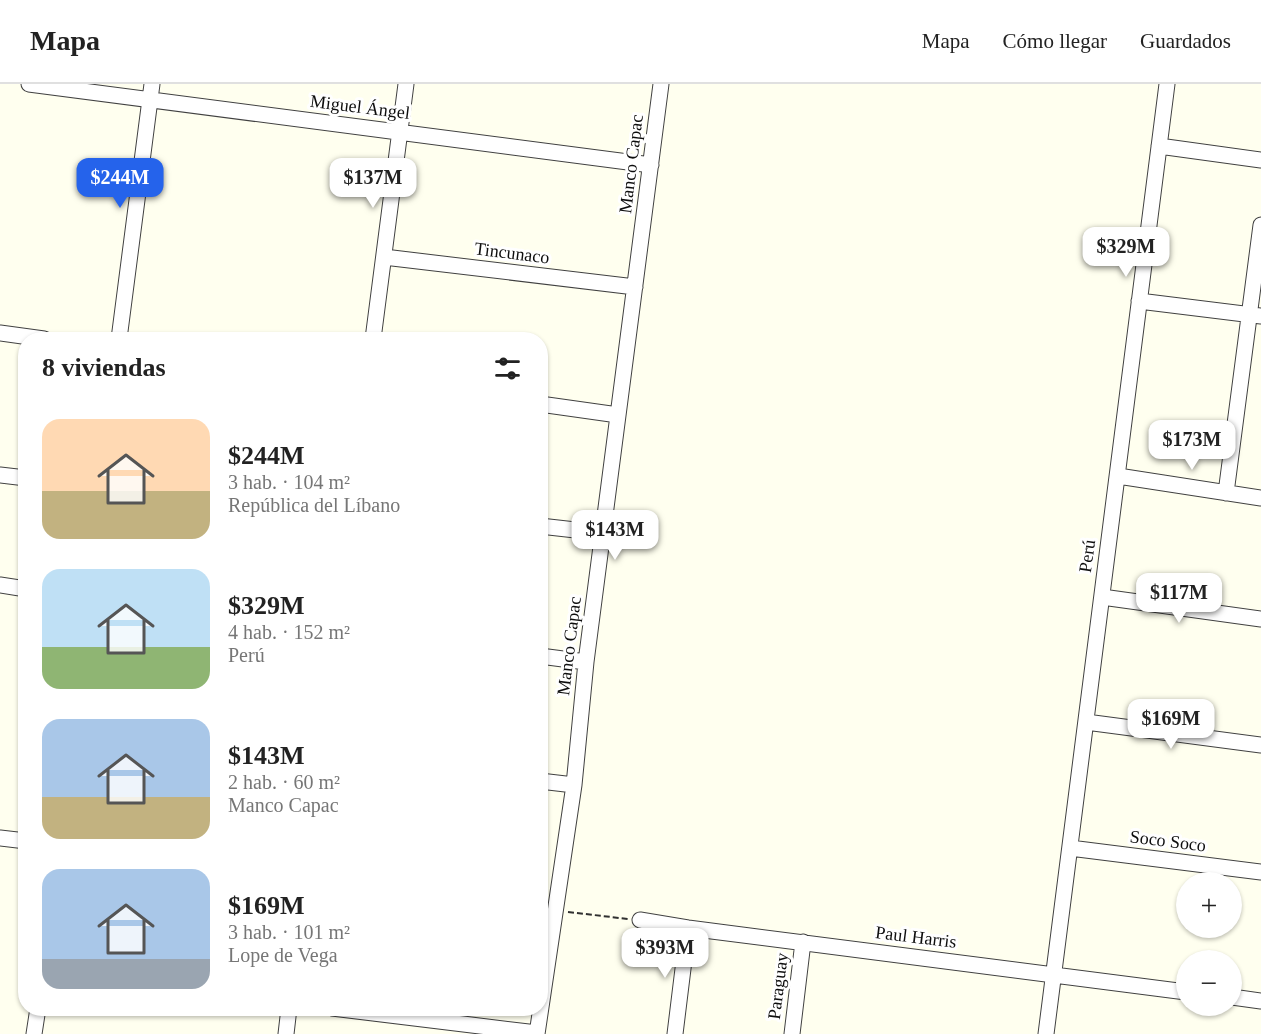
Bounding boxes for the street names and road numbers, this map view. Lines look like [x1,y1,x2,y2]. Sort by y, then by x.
street label: Miguel Ángel [309,90,411,123]
street label: Manco Capac [615,113,647,215]
street label: Tincunaco [473,238,551,268]
street label: Perú [1075,538,1099,574]
street label: Manco Capac [553,595,585,697]
street label: Soco Soco [1129,826,1207,856]
street label: Paul Harris [874,922,958,952]
street label: Paraguay [764,952,792,1020]

